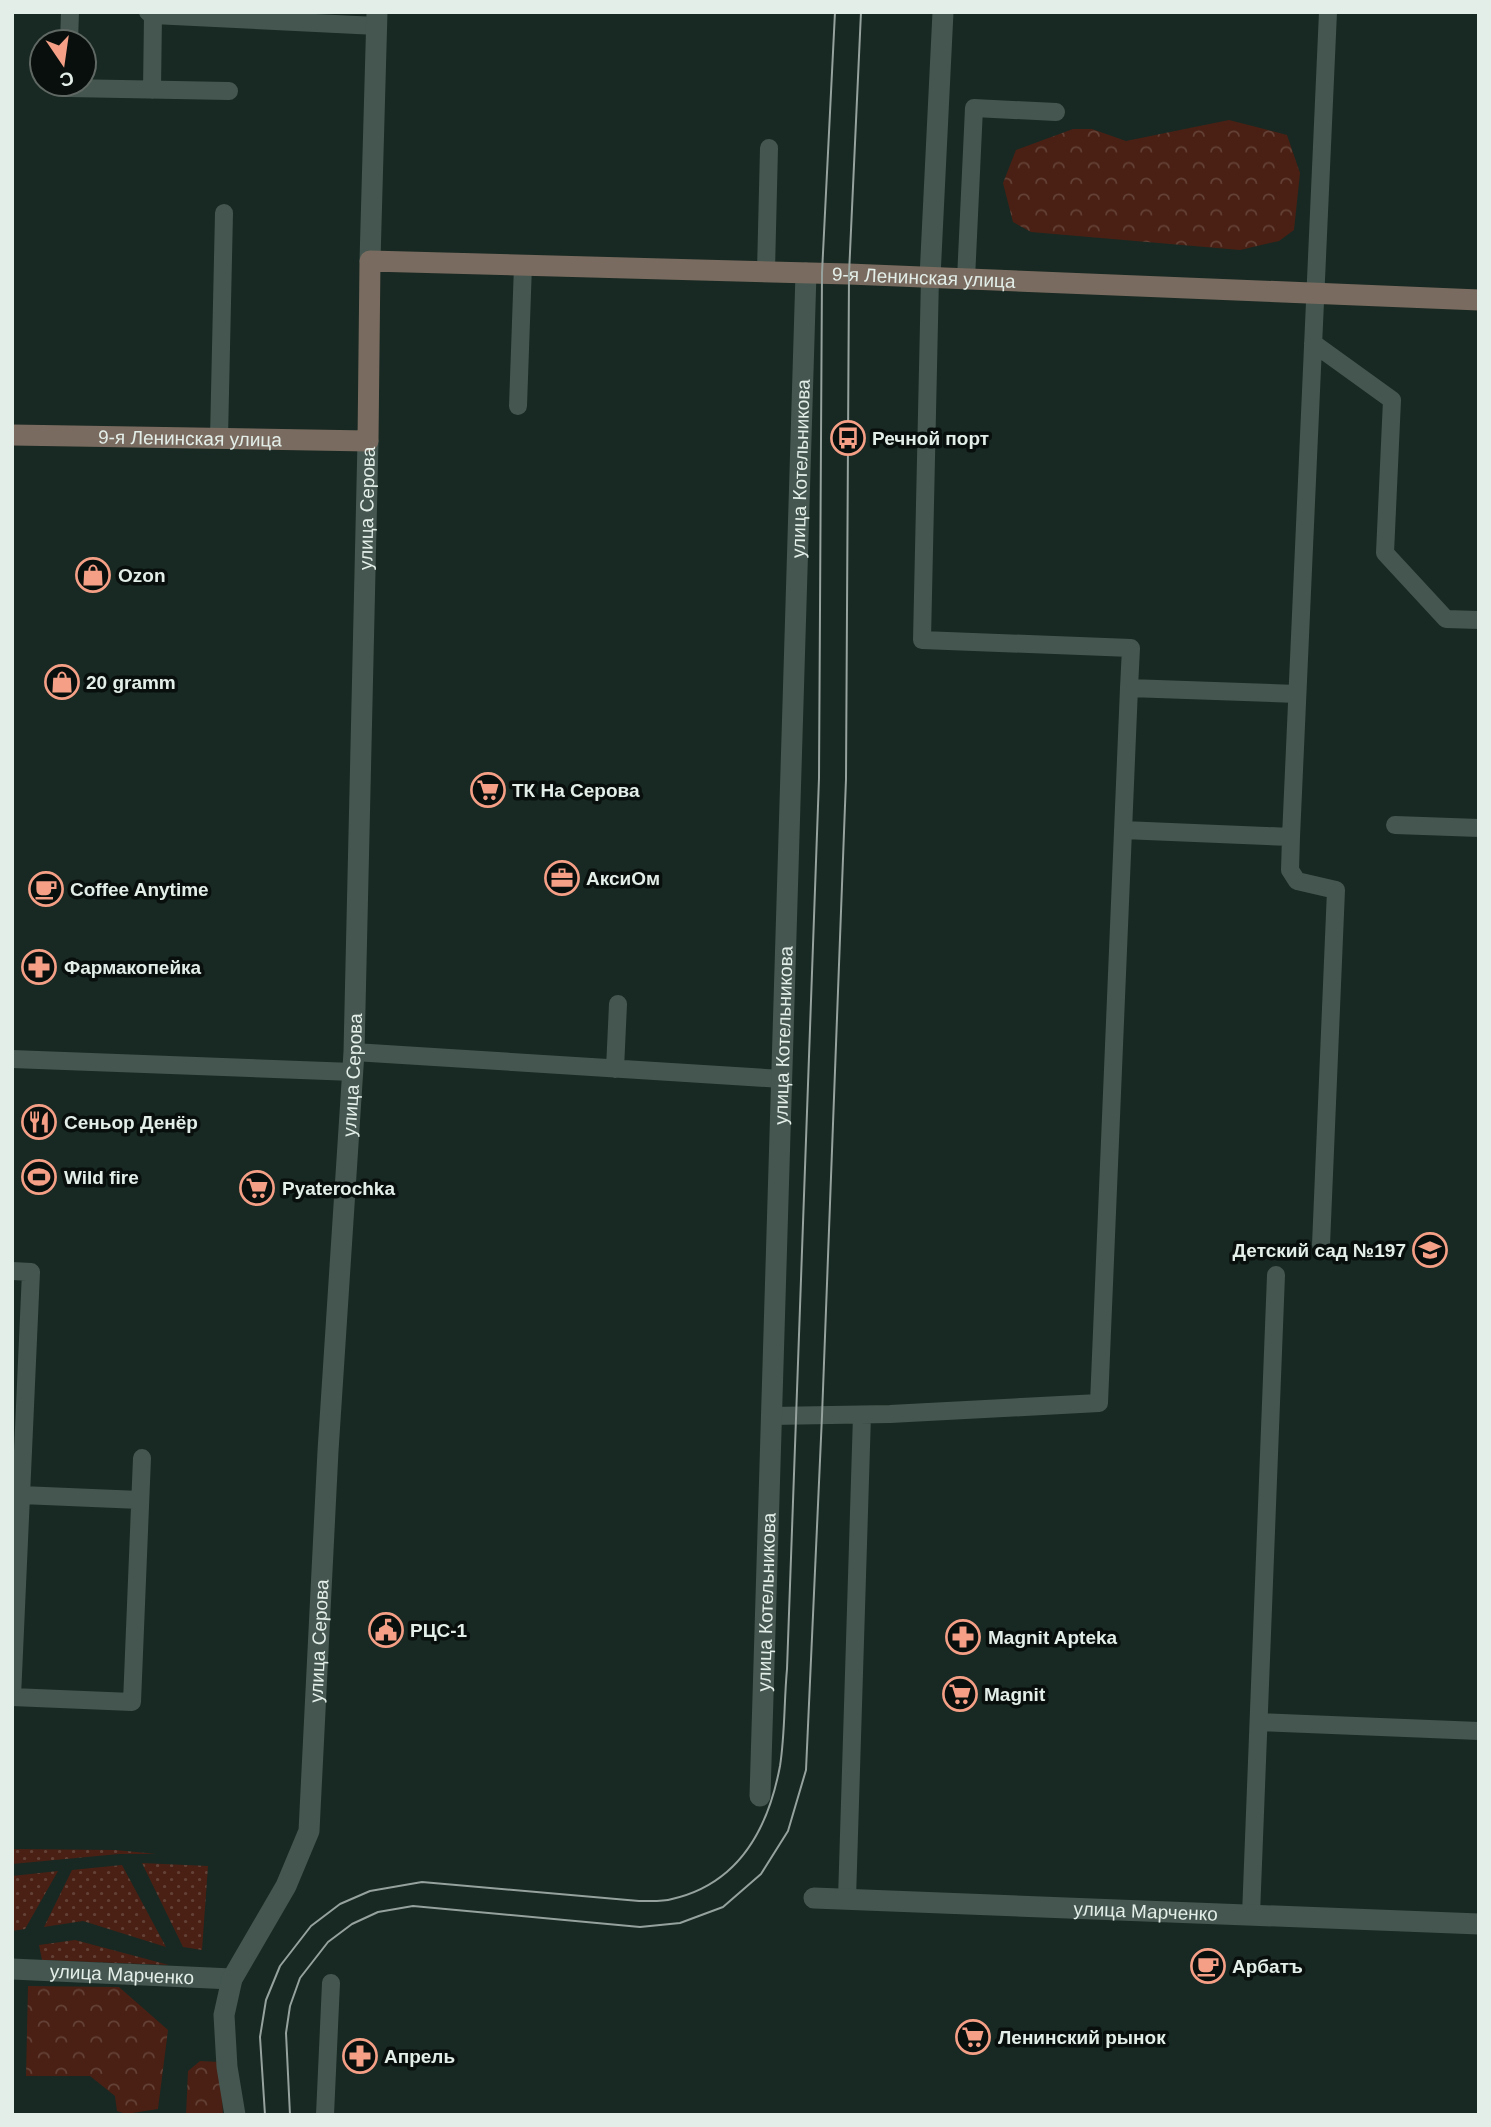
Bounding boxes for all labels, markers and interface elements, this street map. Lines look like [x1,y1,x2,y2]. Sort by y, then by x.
north arrow [28,28,98,98]
text: С [57,67,76,91]
street label: 9-я Ленинская улица [832,264,1016,292]
street label: улица Котельникова [787,378,814,558]
bus stop icon: Речной порт [829,419,867,457]
street label: 9-я Ленинская улица [98,426,282,451]
place label: Речной порт [872,428,989,449]
street label: улица Серова [355,446,379,570]
shop icon: Ozon [74,556,112,594]
place label: Ozon [118,565,166,586]
shop icon: 20 gramm [43,663,81,701]
place label: 20 gramm [86,672,176,693]
supermarket icon: ТК На Серова [469,771,507,809]
place label: ТК На Серова [512,780,640,801]
office icon: АксиОм [543,859,581,897]
place label: АксиОм [586,868,660,889]
cafe icon: Coffee Anytime [27,870,65,908]
place label: Coffee Anytime [70,879,209,900]
street label: улица Котельникова [770,945,797,1125]
pharmacy icon: Фармакопейка [20,948,58,986]
place label: Фармакопейка [64,957,202,978]
street label: улица Серова [339,1013,366,1137]
restaurant icon: Сеньор Денёр [20,1103,58,1141]
place label: Сеньор Денёр [64,1112,198,1133]
sports icon: Wild fire [20,1158,58,1196]
place label: Wild fire [64,1167,139,1188]
supermarket icon: Pyaterochka [238,1169,276,1207]
place label: Pyaterochka [282,1178,395,1199]
school or university icon: Детский сад №197 [1411,1231,1449,1269]
place label: Детский сад №197 [1233,1240,1406,1261]
street label: улица Котельникова [753,1512,780,1692]
street label: улица Серова [305,1578,333,1703]
public building icon: РЦС-1 [367,1611,405,1649]
pharmacy icon: Magnit Apteka [944,1618,982,1656]
place label: РЦС-1 [410,1620,468,1641]
place label: Magnit Apteka [988,1627,1118,1648]
supermarket icon: Magnit [941,1675,979,1713]
place label: Magnit [984,1684,1046,1705]
street label: улица Марченко [1073,1898,1218,1925]
cafe icon: Арбатъ [1189,1947,1227,1985]
place label: Арбатъ [1232,1956,1303,1977]
street label: улица Марченко [49,1961,194,1988]
supermarket icon: Ленинский рынок [954,2018,992,2056]
place label: Ленинский рынок [998,2027,1166,2048]
pharmacy icon: Апрель [341,2037,379,2075]
place label: Апрель [384,2046,455,2067]

